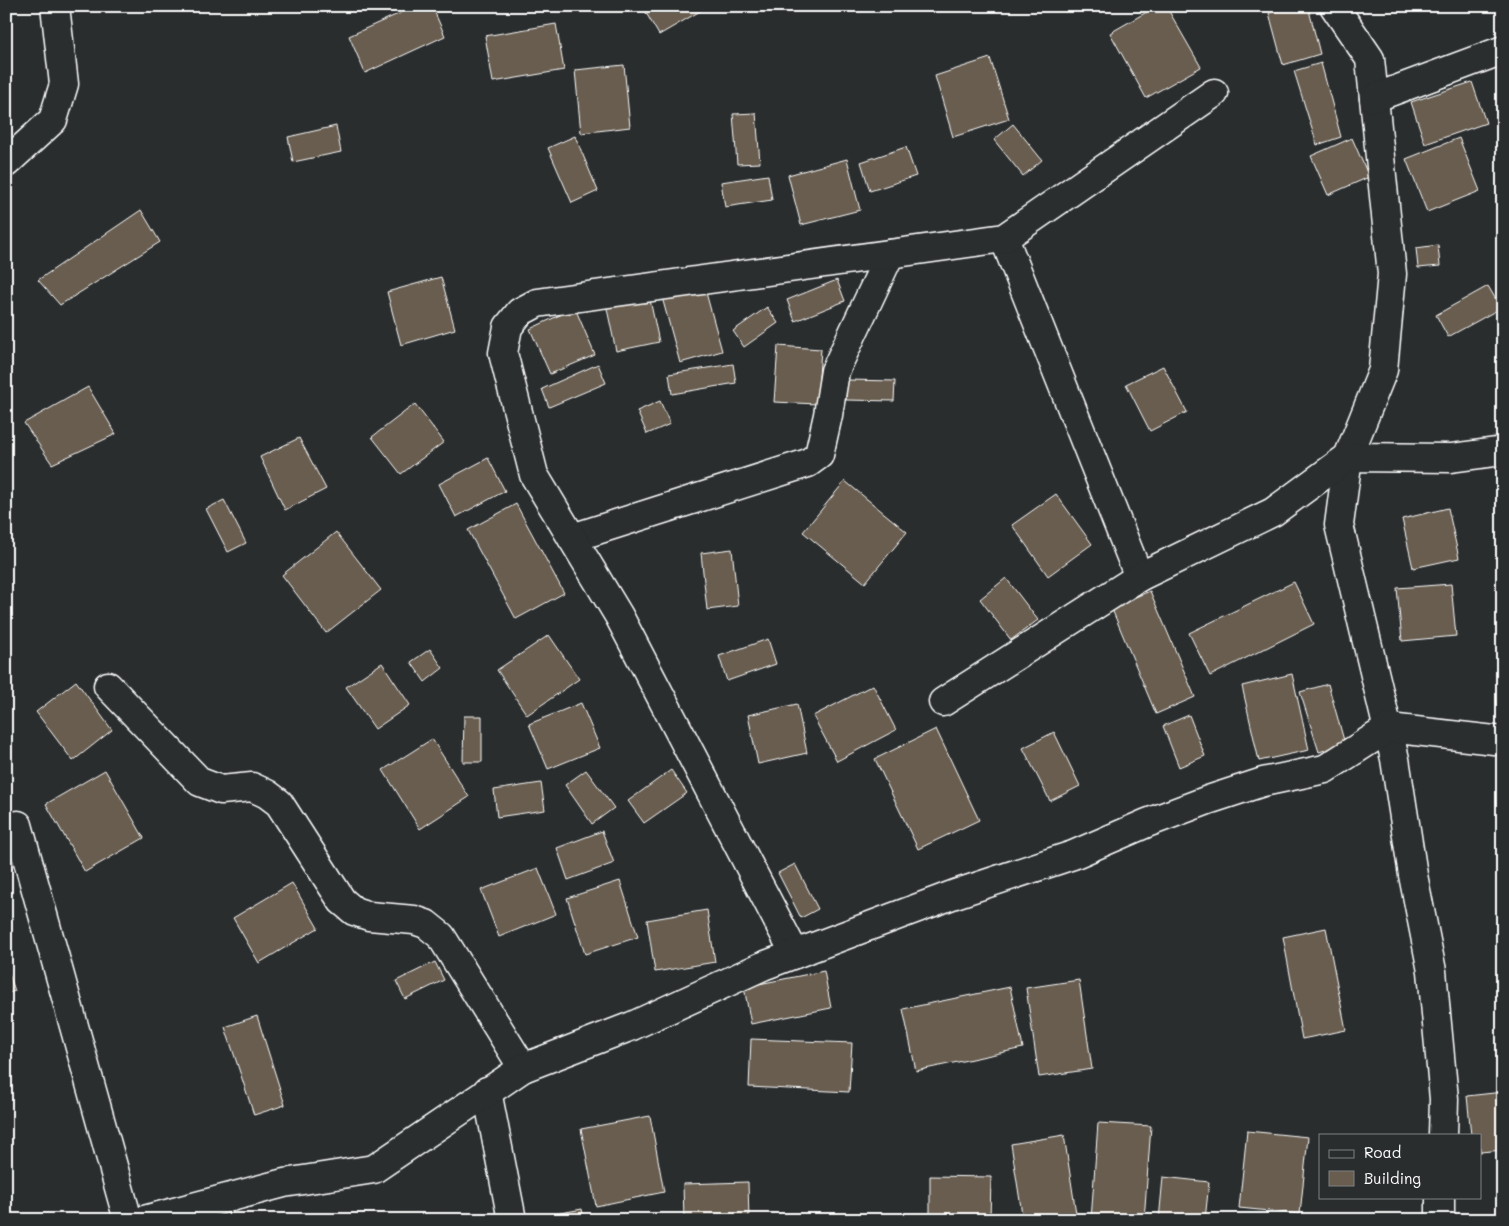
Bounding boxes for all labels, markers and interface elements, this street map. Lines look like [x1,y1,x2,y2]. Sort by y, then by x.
legend [1319,1134,1482,1198]
text: Road [1364,1142,1401,1162]
text: Building [1364,1168,1421,1188]

